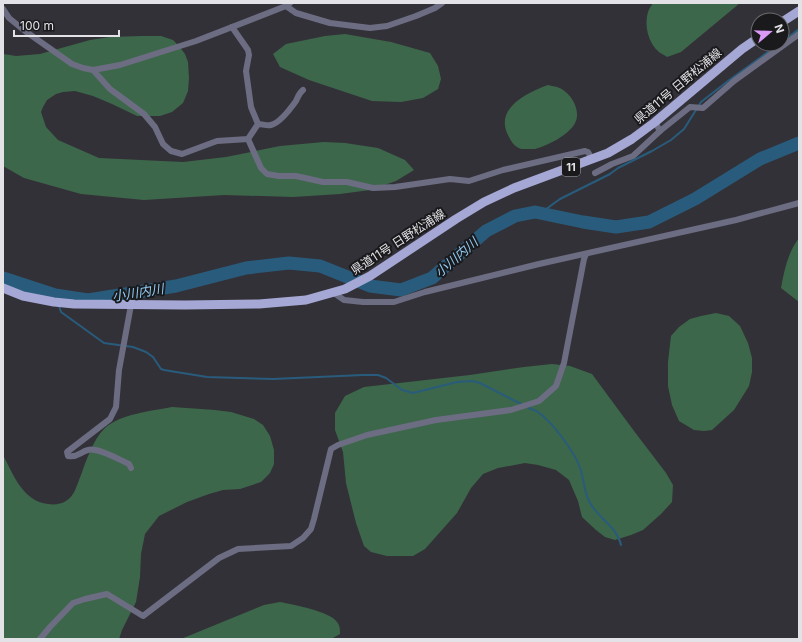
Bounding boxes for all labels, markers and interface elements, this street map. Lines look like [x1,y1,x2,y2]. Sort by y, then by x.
scale bar [14,12,119,38]
north arrow [750,12,790,52]
text: 100 m [20,18,54,33]
text: N [771,22,787,35]
street label: 県道11号 日野松浦線 [631,45,724,126]
road number: 11 [562,158,580,176]
street label: 県道11号 日野松浦線 [348,206,448,278]
water label: 小川内川 [431,233,482,280]
water label: 小川内川 [111,280,167,304]

